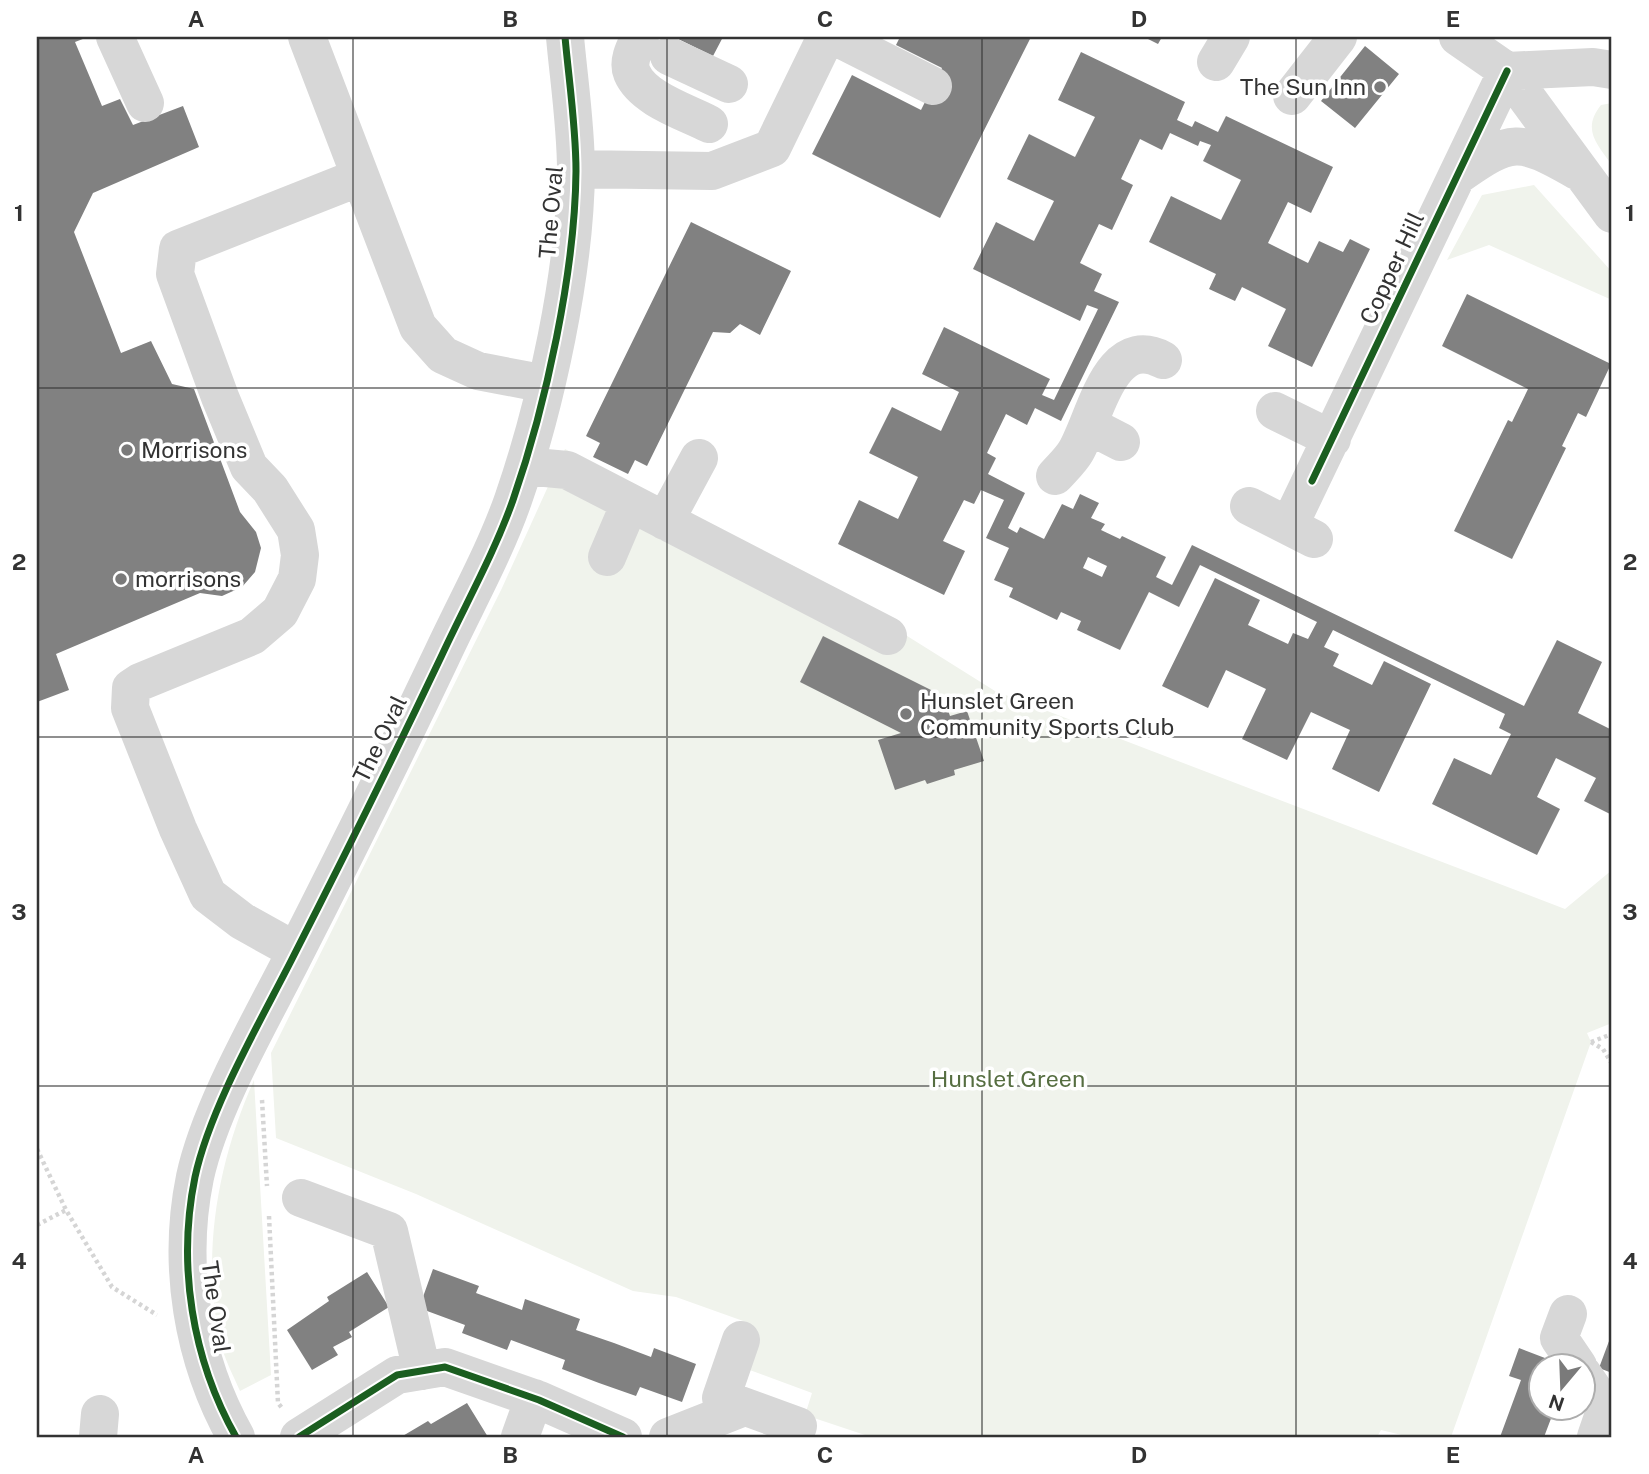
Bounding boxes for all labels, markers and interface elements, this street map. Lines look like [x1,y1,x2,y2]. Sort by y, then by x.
text: A [188,5,205,32]
text: B [502,5,518,32]
text: C [817,5,833,32]
text: D [1131,5,1147,32]
text: E [1446,5,1460,32]
place label: The Sun Inn [1240,73,1366,100]
marker: The Sun Inn [1372,79,1388,95]
street label: The Oval [533,164,568,260]
text: 1 [14,199,24,226]
text: 1 [1625,199,1635,226]
street label: Copper Hill [1354,207,1429,328]
place label: Morrisons [141,436,247,463]
marker: Morrisons [119,442,135,458]
text: 2 [12,548,26,575]
text: 2 [1623,548,1637,575]
place label: morrisons [135,565,241,592]
marker: morrisons [113,571,129,587]
place label: Hunslet Green Community Sports Club [920,687,1174,740]
street label: The Oval [347,691,412,787]
marker: Hunslet Green Community Sports Club [898,706,914,722]
text: 3 [11,898,27,925]
text: 3 [1622,898,1638,925]
park label: Hunslet Green [931,1065,1085,1092]
text: 4 [11,1247,27,1274]
text: 4 [1622,1247,1638,1274]
street label: The Oval [197,1259,236,1355]
north arrow [1526,1352,1596,1422]
text: N [1546,1390,1567,1416]
text: A [188,1441,205,1468]
text: B [502,1441,518,1468]
text: C [817,1441,833,1468]
text: D [1131,1441,1147,1468]
text: E [1446,1441,1460,1468]

